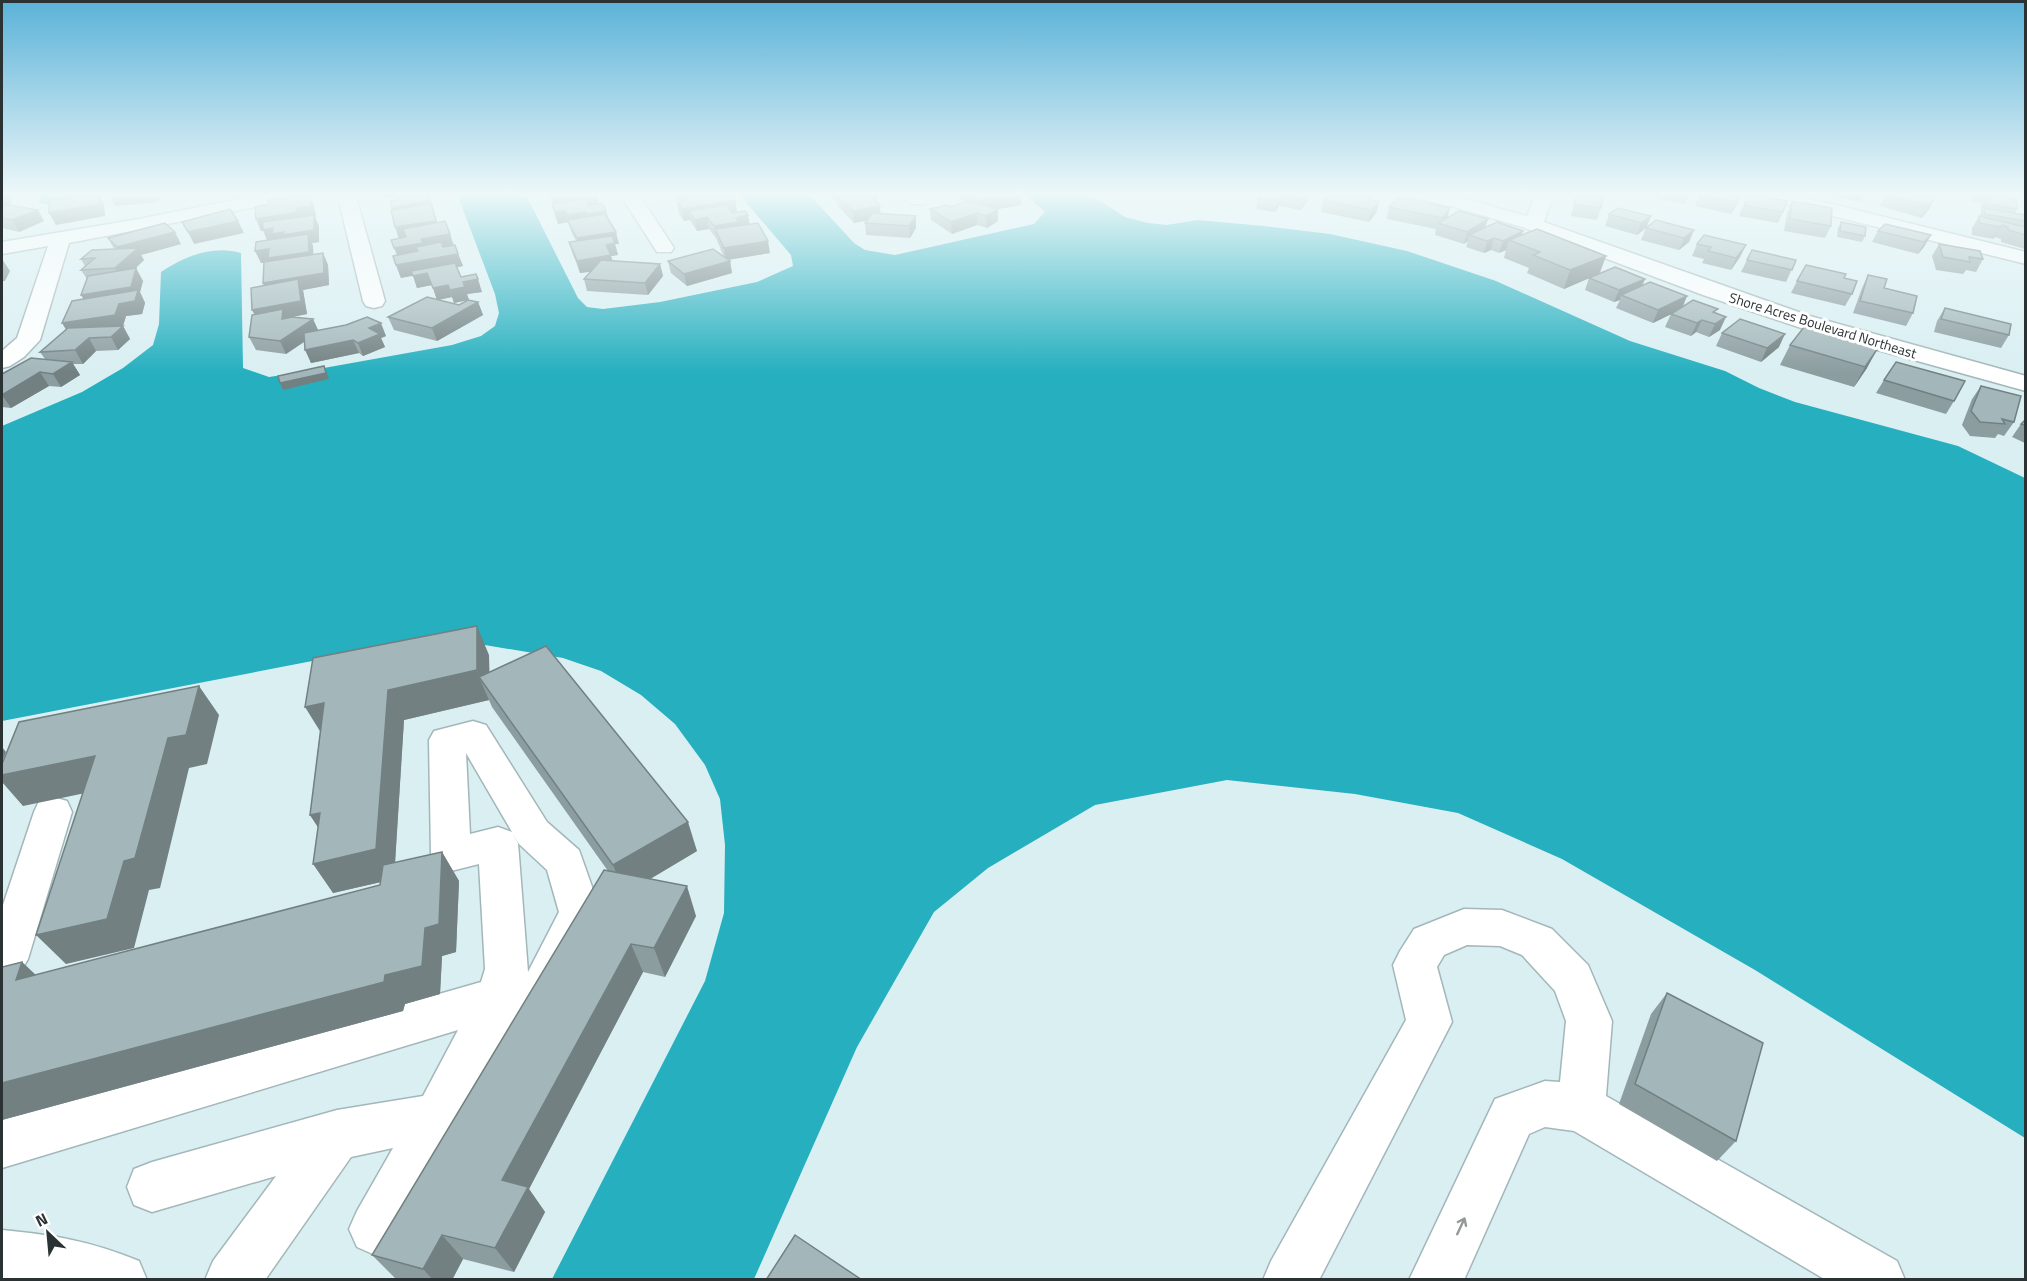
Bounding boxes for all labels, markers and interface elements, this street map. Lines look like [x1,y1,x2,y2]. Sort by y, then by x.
street label: Shore Acres Boulevard Northeast [1727,286,1919,364]
north arrow [18,1203,78,1263]
text: N [31,1206,52,1233]
one-way arrow [1455,1218,1467,1236]

